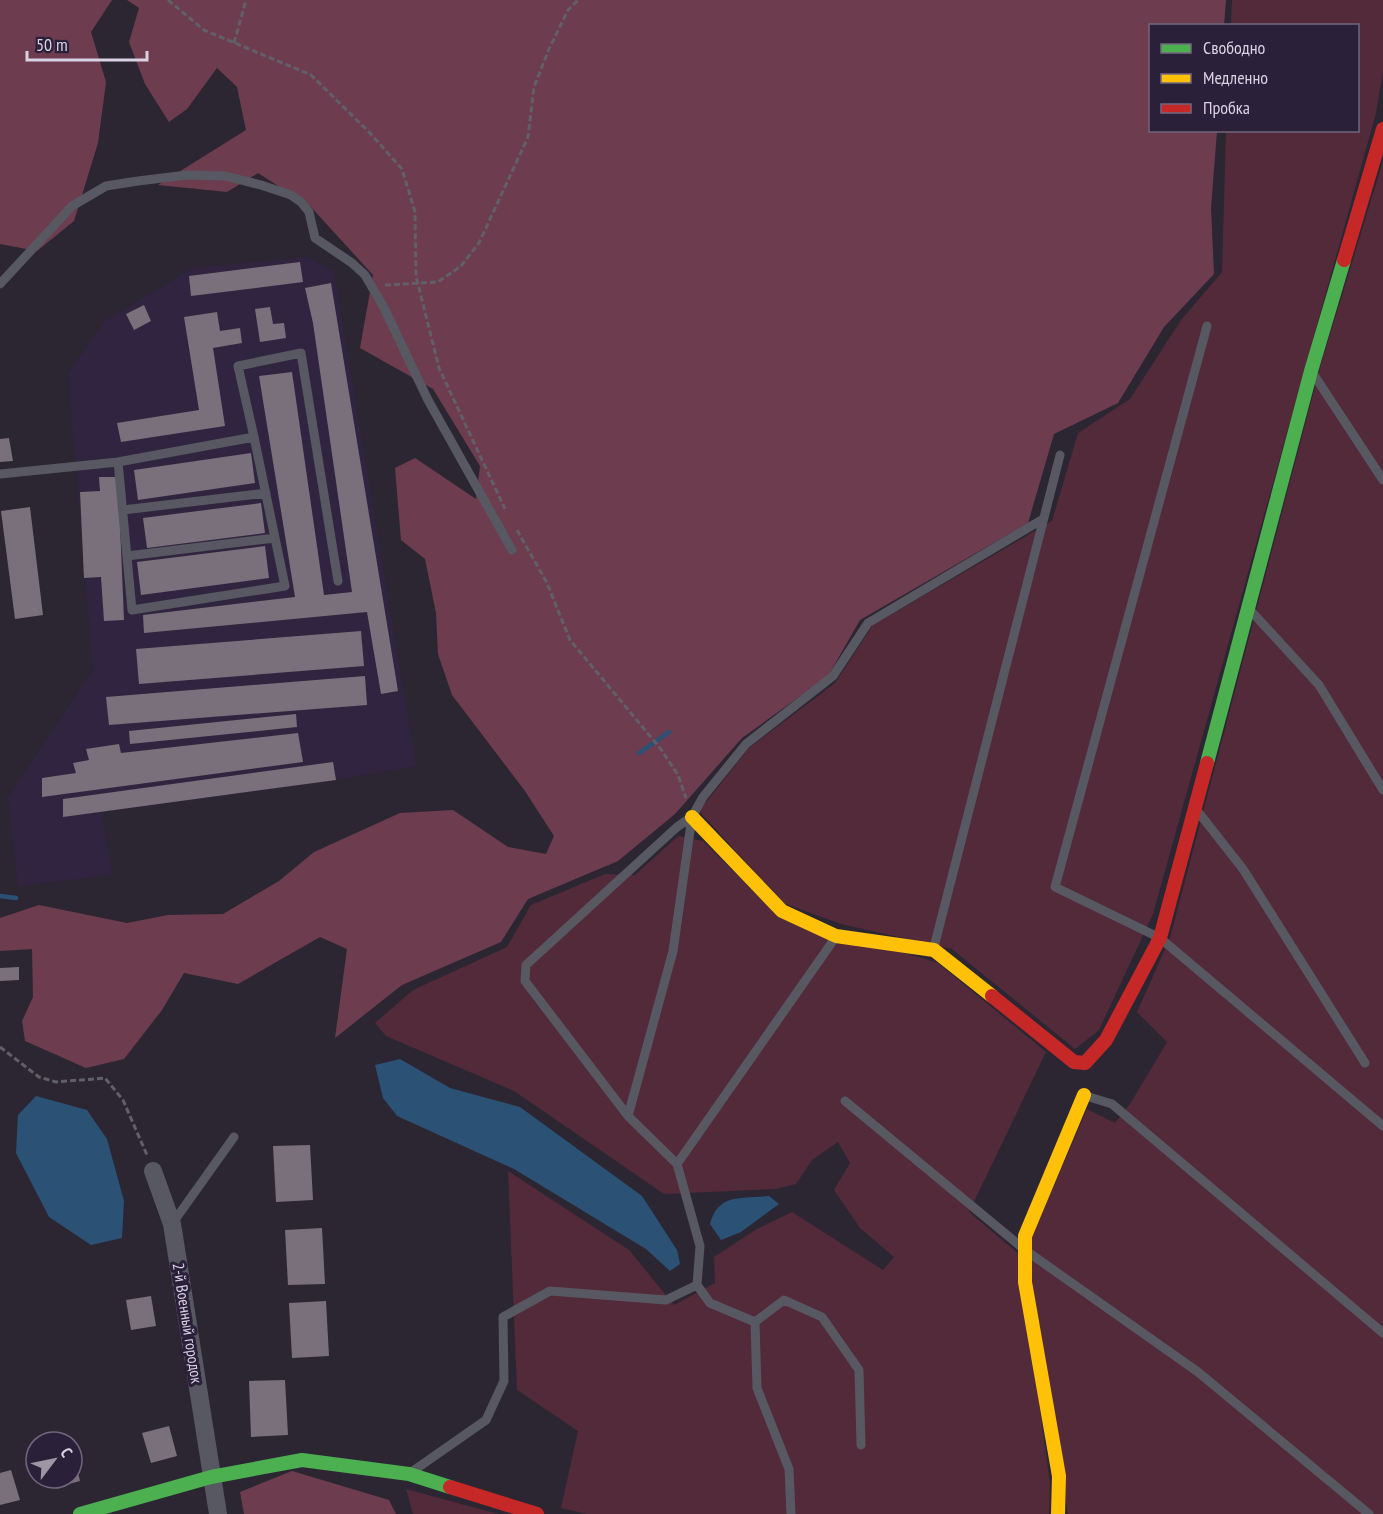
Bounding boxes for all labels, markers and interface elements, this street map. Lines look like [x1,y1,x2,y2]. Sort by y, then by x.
scale bar [27,24,147,62]
legend [1149,24,1359,132]
text: 50 m [36,33,68,56]
text: Свободно [1203,36,1266,59]
text: Медленно [1203,66,1268,89]
text: Пробка [1203,96,1250,119]
street label: 2-й Военный городок [169,1261,208,1385]
north arrow [24,1430,84,1490]
text: С [56,1444,78,1461]

